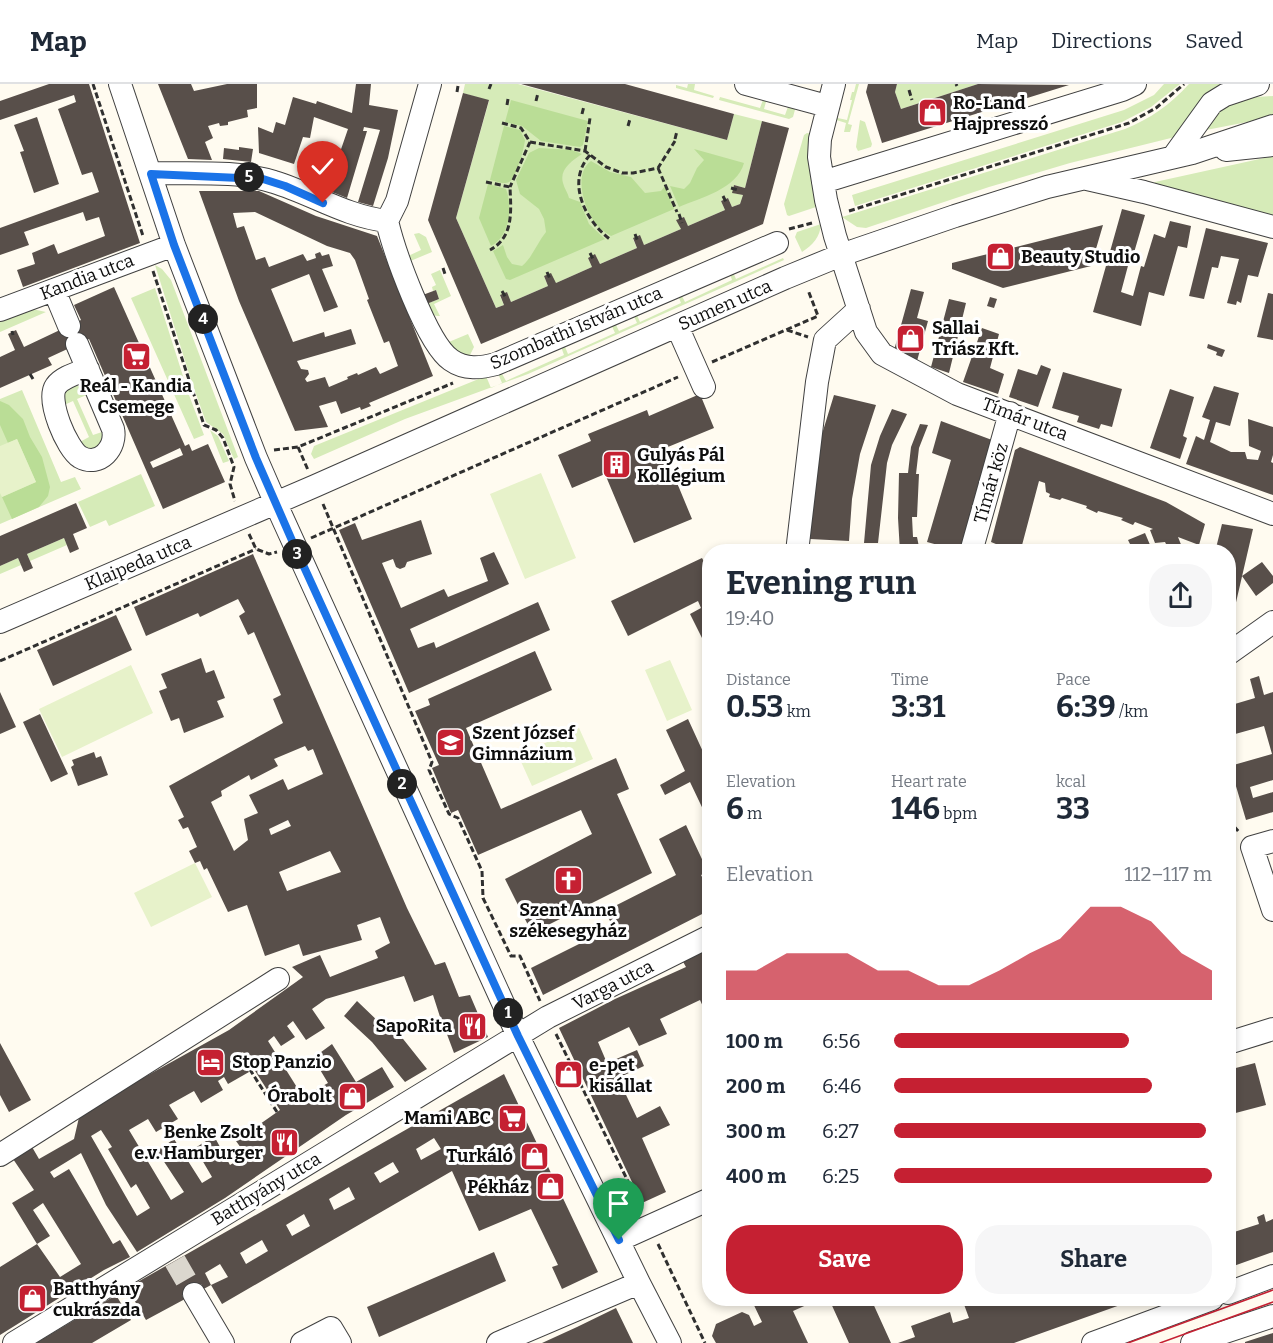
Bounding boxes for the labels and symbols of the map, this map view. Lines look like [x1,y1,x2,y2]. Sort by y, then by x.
place label: Ro-Land Hajpresszó [953,92,1048,135]
shop icon: Ro-Land Hajpresszó [916,97,948,129]
pin [297,141,348,203]
pin: 5 [234,162,264,192]
shop icon: Beauty Studio [984,241,1016,273]
place label: Beauty Studio [1021,246,1140,268]
street label: Kandia utca [37,249,137,305]
street label: Sumen utca [675,275,775,335]
street label: Szombathi István utca [487,282,666,374]
pin: 4 [188,304,218,334]
place label: Sallai Triász Kft. [932,317,1019,360]
shop icon: Sallai Triász Kft. [895,322,927,354]
supermarket icon: Reál - Kandia Csemege [120,341,152,373]
place label: Reál - Kandia Csemege [80,375,192,418]
street label: Tímár utca [979,393,1071,445]
street label: Tímár köz [969,440,1013,526]
place label: Gulyás Pál Kollégium [637,444,725,487]
building icon: Gulyás Pál Kollégium [600,449,632,481]
street label: Klaipeda utca [81,531,195,595]
pin: 3 [282,539,312,569]
place label: Szent József Gimnázium [472,722,576,765]
school or university icon: Szent József Gimnázium [435,727,467,759]
pin: 2 [387,769,417,799]
church icon: Szent Anna székesegyház [552,865,584,897]
place label: Szent Anna székesegyház [509,899,627,942]
street label: Varga utca [569,955,657,1015]
pin: 1 [493,998,523,1028]
restaurant icon: SapoRita [457,1010,489,1042]
place label: SapoRita [375,1015,452,1037]
hotel icon: Stop Panzio [195,1046,227,1078]
place label: Stop Panzio [232,1051,332,1073]
place label: e-pet kisállat [589,1054,652,1097]
shop icon: e-pet kisállat [552,1059,584,1091]
shop icon: Órabolt [337,1080,369,1112]
place label: Órabolt [267,1084,332,1107]
supermarket icon: Mami ABC [496,1102,528,1134]
place label: Mami ABC [404,1107,491,1129]
place label: Benke Zsolt e.v. Hamburger [134,1121,264,1164]
restaurant icon: Benke Zsolt e.v. Hamburger [268,1126,300,1158]
shop icon: Turkáló [518,1140,550,1172]
place label: Turkáló [446,1145,513,1167]
street label: Batthyány utca [207,1148,325,1230]
shop icon: Pékház [534,1171,566,1203]
place label: Pékház [467,1176,529,1198]
pin [593,1178,644,1240]
place label: Batthyány cukrászda [53,1278,141,1321]
shop icon: Batthyány cukrászda [16,1283,48,1315]

